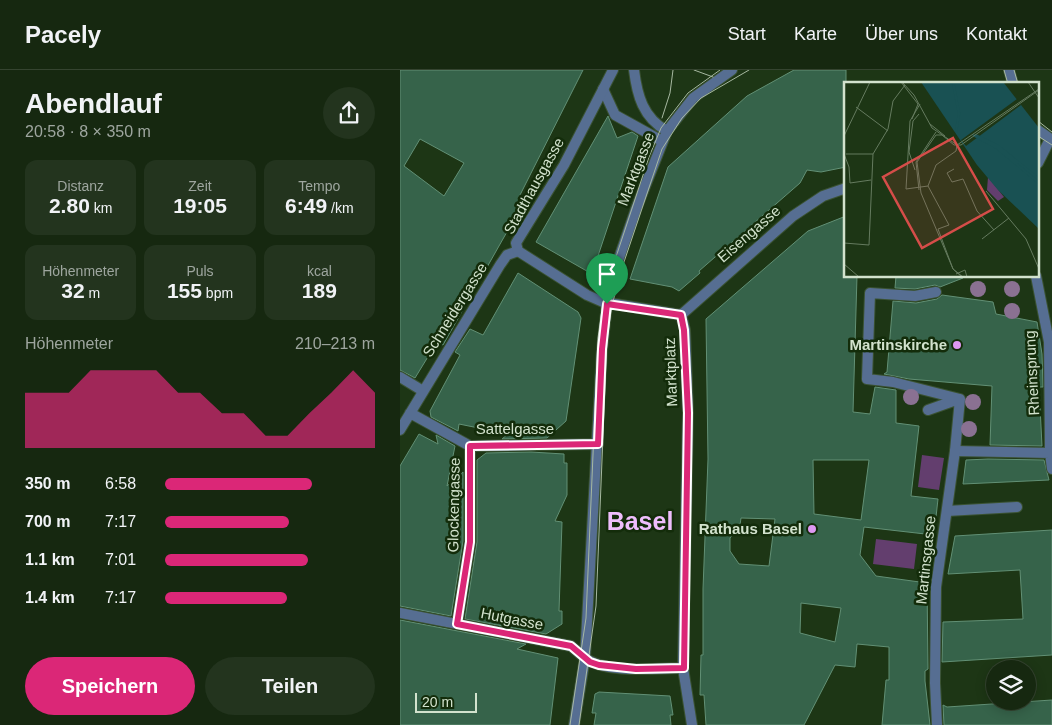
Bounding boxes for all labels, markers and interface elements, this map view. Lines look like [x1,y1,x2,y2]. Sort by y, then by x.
text: Pacely [25,21,101,48]
text: Start [728,24,766,44]
text: Karte [794,24,837,44]
text: Über uns [865,24,938,44]
text: Kontakt [966,24,1027,44]
inset map [844,82,1040,278]
button: share [323,87,375,139]
text: Abendlauf [25,88,162,119]
text: 20:58 · 8 × 350 m [25,123,151,140]
street label: Marktgasse [614,130,657,208]
street label: Stadthausgasse [500,135,567,237]
text: Distanz [57,178,104,194]
text: Zeit [188,178,212,194]
text: Tempo [298,178,340,194]
text: 2.80 [49,194,90,217]
text: 19:05 [173,194,227,217]
text: 6:49 [285,194,327,217]
text: km [90,200,112,216]
text: /km [327,200,354,216]
street label: Eisengasse [714,202,784,265]
pin [586,253,628,304]
street label: Schneidergasse [419,260,490,360]
icon: arrive [593,260,621,288]
text: Höhenmeter [42,263,119,279]
text: Puls [186,263,214,279]
text: kcal [307,263,332,279]
text: 32 [61,279,85,302]
text: 155 [167,279,202,302]
text: 189 [302,279,337,302]
text: m [85,285,100,301]
text: bpm [202,285,233,301]
street label: Rheinsprung [1021,330,1042,416]
text: Höhenmeter [25,335,113,352]
text: 210–213 m [295,335,375,352]
place label: Martinskirche [849,336,947,353]
street label: Marktplatz [661,337,680,407]
marker: Martinskirche [951,339,963,351]
street label: Sattelgasse [476,420,554,437]
street label: Glockengasse [444,457,463,553]
text: 350 m [25,475,70,492]
text: 6:58 [105,475,136,492]
district label: Basel [607,507,673,535]
text: 700 m [25,513,70,530]
text: 7:17 [105,513,136,530]
street label: Martinsgasse [912,515,939,605]
place label: Rathaus Basel [699,520,802,537]
marker: Rathaus Basel [806,523,818,535]
text: 1.1 km [25,551,75,568]
text: 7:01 [105,551,136,568]
text: 1.4 km [25,589,75,606]
text: 7:17 [105,589,136,606]
street label: Hutgasse [479,604,545,633]
button: Speichern [25,657,195,715]
button: Teilen [205,657,375,715]
map controls [986,660,1036,710]
button: layers [986,660,1036,710]
scale bar [415,690,478,713]
text: 20 m [422,694,453,710]

